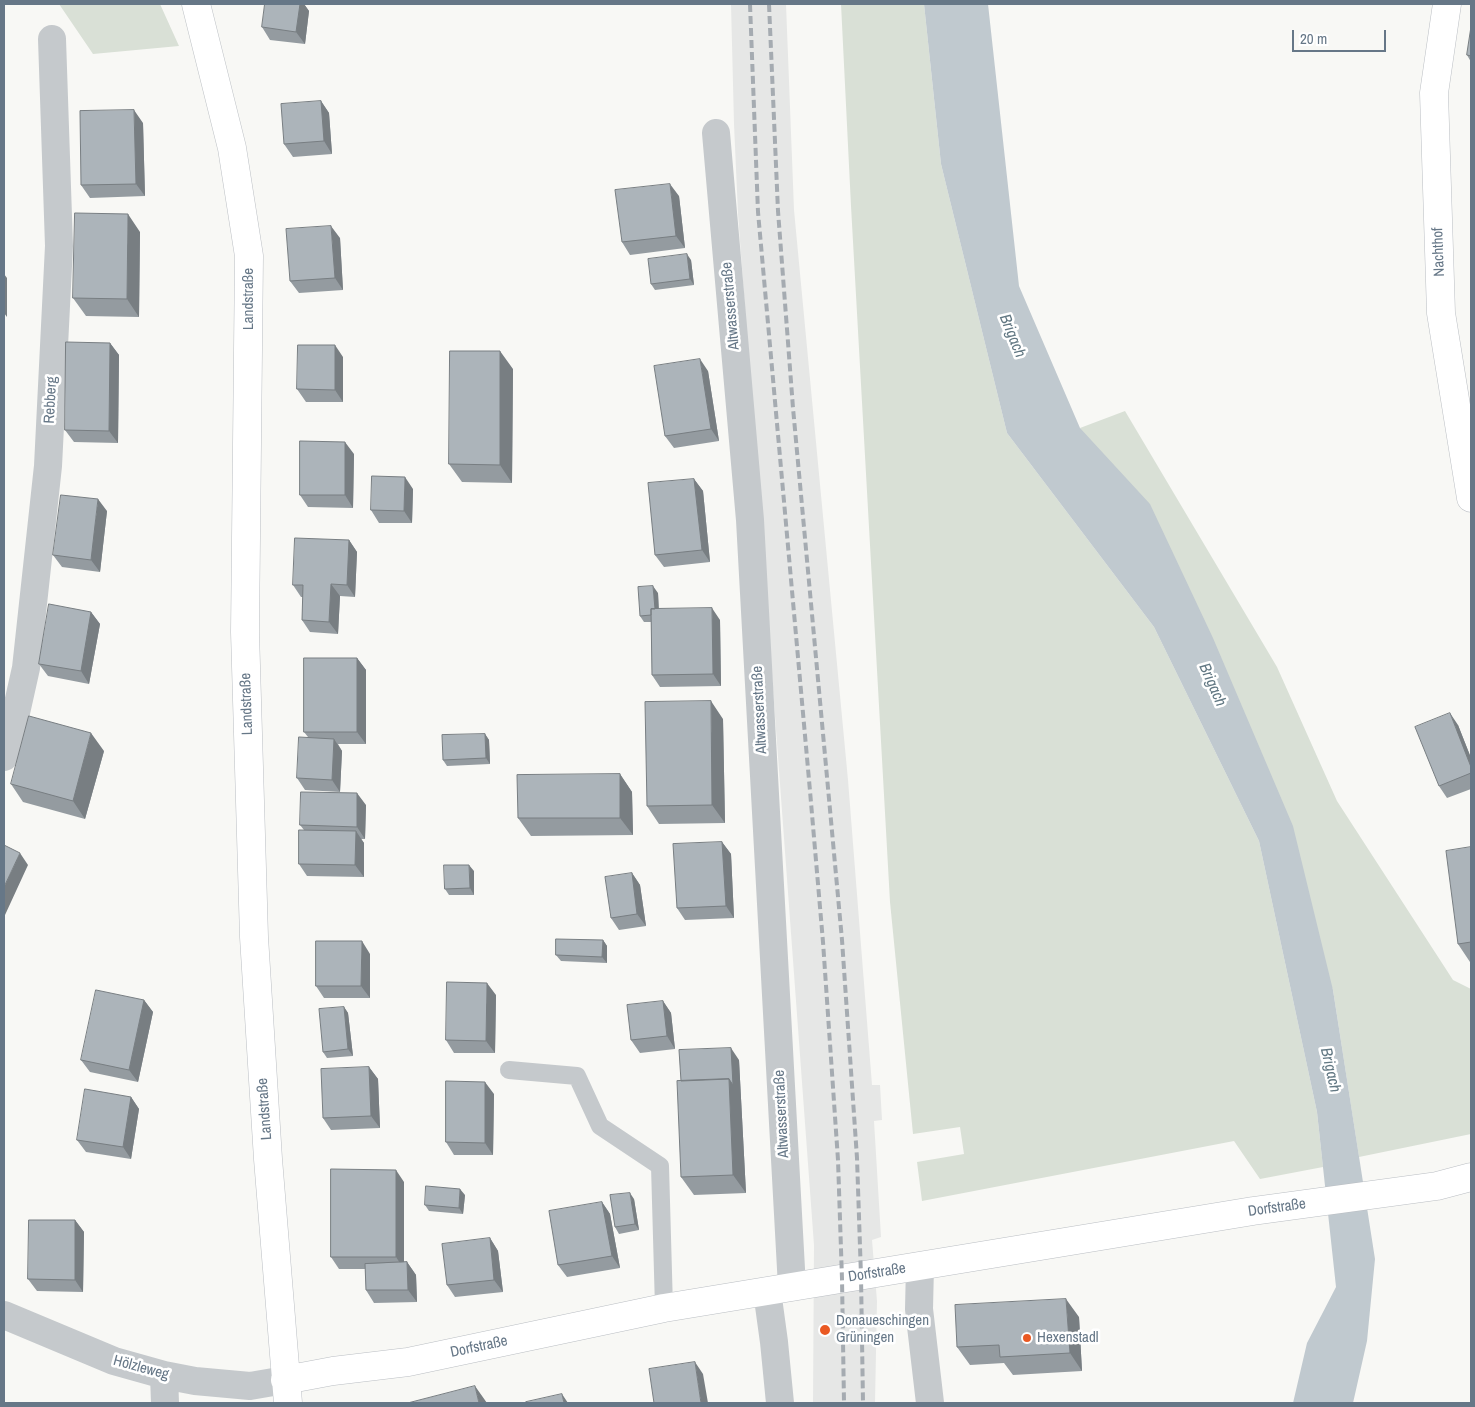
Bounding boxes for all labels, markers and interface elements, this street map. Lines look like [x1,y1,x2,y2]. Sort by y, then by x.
scale bar [1295,20,1389,52]
text: 20 m [1300,28,1327,49]
street label: Nachthof [1429,227,1449,277]
street label: Altwasserstraße [718,261,744,351]
street label: Landstraße [240,268,258,330]
water label: Brigach [995,311,1029,361]
street label: Rebberg [41,376,61,424]
water label: Brigach [1194,660,1230,710]
street label: Altwasserstraße [749,666,771,754]
street label: Landstraße [237,673,257,735]
water label: Brigach [1316,1046,1344,1094]
street label: Altwasserstraße [771,1070,793,1158]
street label: Landstraße [254,1077,276,1141]
street label: Dorfstraße [1247,1195,1307,1221]
street label: Dorfstraße [847,1260,907,1286]
place label: Donaueschingen Grüningen [836,1312,929,1347]
marker: Donaueschingen Grüningen [818,1323,832,1337]
place label: Hexenstadl [1037,1329,1099,1347]
street label: Dorfstraße [449,1332,509,1362]
marker: Hexenstadl [1021,1332,1033,1344]
street label: Hölzleweg [111,1352,171,1384]

